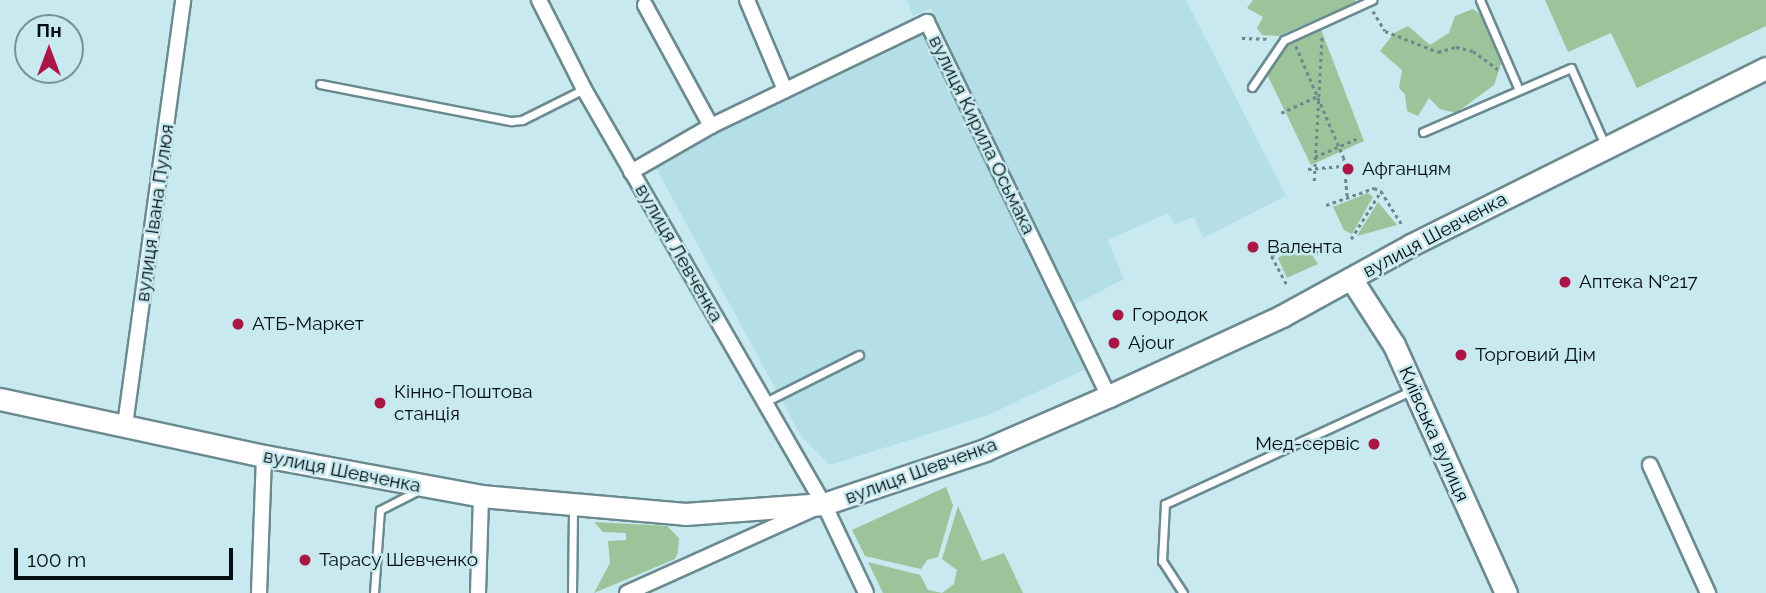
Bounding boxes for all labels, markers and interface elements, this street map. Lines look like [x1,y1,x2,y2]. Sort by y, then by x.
north arrow [14,14,84,84]
text: Пн [36,19,62,41]
street label: вулиця Кирила Осьмака [924,32,1040,238]
street label: вулиця Івана Пулюя [131,123,179,303]
place label: Афганцям [1362,158,1451,180]
marker: Афганцям [1340,161,1356,177]
street label: вулиця Левченка [630,180,728,326]
street label: вулиця Шевченка [1359,187,1511,283]
place label: Валента [1267,236,1342,258]
marker: Валента [1245,239,1261,255]
place label: Аптека №217 [1579,271,1698,293]
marker: Аптека №217 [1557,274,1573,290]
place label: Городок [1132,304,1208,326]
marker: Городок [1110,307,1126,323]
place label: АТБ-Маркет [252,313,364,335]
marker: АТБ-Маркет [230,316,246,332]
place label: Ajour [1128,332,1174,354]
marker: Ajour [1106,335,1122,351]
place label: Торговий Дім [1475,344,1596,366]
marker: Торговий Дім [1453,347,1469,363]
street label: Київська вулиця [1394,363,1474,505]
place label: Кінно-Поштова станція [394,381,533,425]
marker: Кінно-Поштова станція [372,395,388,411]
street label: вулиця Шевченка [842,433,1000,509]
place label: Мед-сервіс [1255,433,1360,455]
marker: Мед-сервіс [1366,436,1382,452]
street label: вулиця Шевченка [261,445,423,497]
scale bar [18,534,236,578]
text: 100 m [27,547,86,572]
place label: Тарасу Шевченко [319,549,479,571]
marker: Тарасу Шевченко [297,552,313,568]

